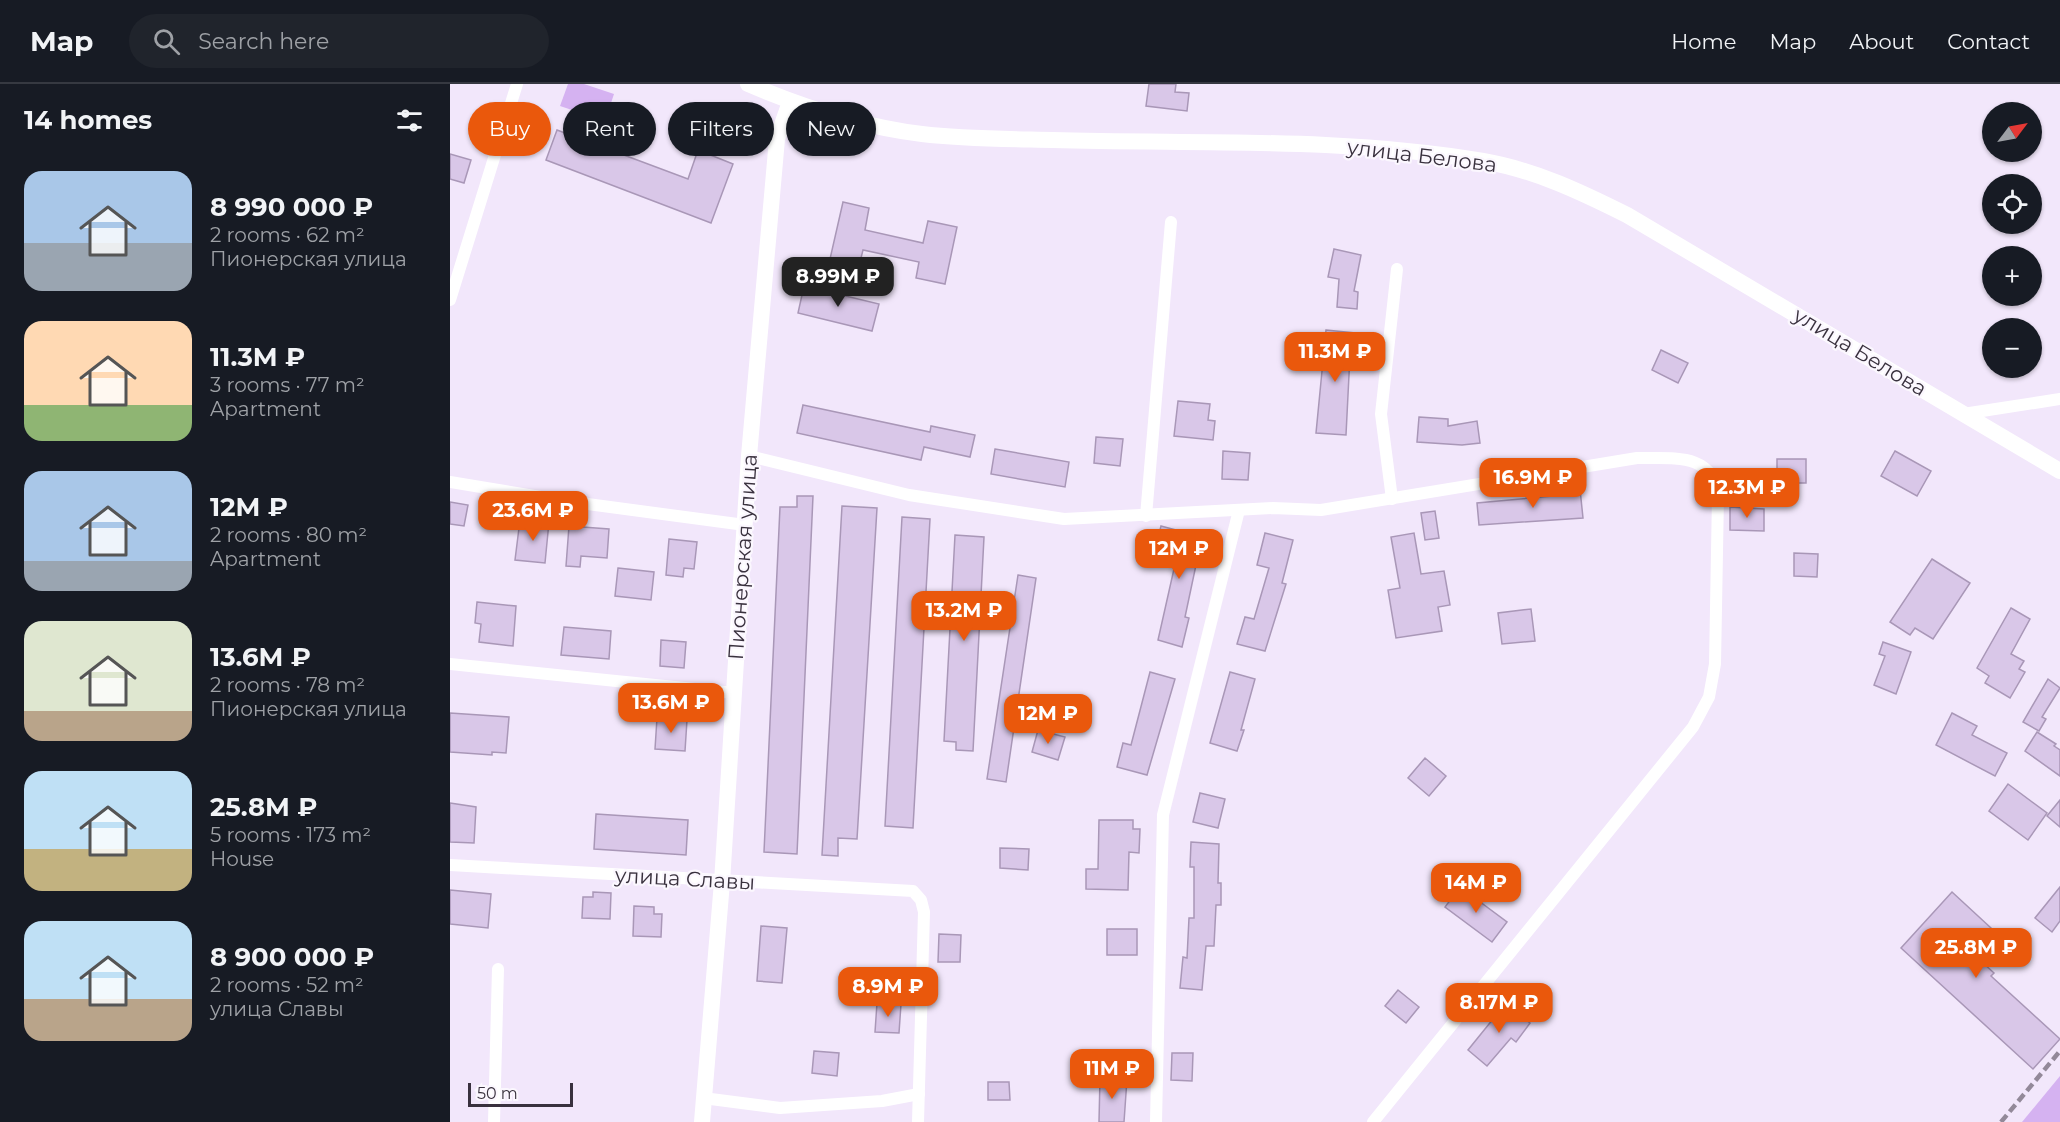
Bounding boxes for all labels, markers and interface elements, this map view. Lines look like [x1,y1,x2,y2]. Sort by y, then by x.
search box [129,14,549,68]
text: Map [30,24,93,58]
icon: search [150,25,183,58]
text: Search here [198,28,329,55]
text: Home [1671,29,1736,54]
text: Map [1769,29,1816,54]
text: About [1849,29,1914,54]
text: Contact [1947,29,2030,54]
chip: Buy [468,102,551,156]
chip: Rent [563,102,656,156]
chip: Filters [668,102,774,156]
chip: New [786,102,876,156]
north arrow [1982,102,2042,162]
map controls [1982,102,2042,378]
text: 14 homes [24,104,152,136]
icon: filters [393,104,426,137]
street label: улица Белова [1345,134,1498,177]
button: locate [1982,174,2042,234]
text: 8 990 000 ₽ [210,191,373,223]
icon: home [72,195,144,267]
text: 2 rooms · 62 m² [210,223,365,247]
button: + [1982,246,2042,306]
text: Пионерская улица [210,247,407,271]
pin: 8.99M ₽ [783,257,893,308]
text: 8.99M ₽ [796,264,880,288]
street label: улица Белова [1788,302,1931,401]
button: − [1982,318,2042,378]
pin: 11.3M ₽ [1280,332,1390,383]
text: 11.3M ₽ [1298,339,1372,363]
text: 11.3M ₽ [210,341,305,373]
icon: home [72,345,144,417]
text: 3 rooms · 77 m² [210,373,365,397]
text: Apartment [210,397,321,421]
street label: Пионерская улица [723,453,762,661]
pin: 16.9M ₽ [1478,458,1588,509]
text: 16.9M ₽ [1493,465,1573,489]
pin: 12.3M ₽ [1692,468,1802,519]
text: 12.3M ₽ [1708,475,1786,499]
text: 12M ₽ [210,491,288,523]
pin: 23.6M ₽ [478,491,588,542]
icon: home [72,495,144,567]
text: 23.6M ₽ [492,498,574,522]
text: 2 rooms · 80 m² [210,523,367,547]
pin: 12M ₽ [1137,529,1221,580]
text: 12M ₽ [1149,536,1209,560]
text: Apartment [210,547,321,571]
pin: 13.2M ₽ [909,591,1019,642]
text: 13.2M ₽ [925,598,1003,622]
text: 13.6M ₽ [210,641,311,673]
icon: home [72,645,144,717]
text: 2 rooms · 78 m² [210,673,365,697]
pin: 13.6M ₽ [616,683,726,734]
text: 13.6M ₽ [632,690,710,714]
pin: 12M ₽ [1006,694,1090,745]
text: Пионерская улица [210,697,407,721]
text: 12M ₽ [1018,701,1078,725]
text: 25.8M ₽ [210,791,317,823]
icon: home [72,795,144,867]
text: 5 rooms · 173 m² [210,823,371,847]
text: House [210,847,274,871]
street label: улица Славы [613,862,756,895]
pin: 14M ₽ [1434,863,1518,914]
text: 14M ₽ [1445,870,1507,894]
pin: 25.8M ₽ [1921,928,2031,979]
text: 25.8M ₽ [1935,935,2017,959]
text: 8 900 000 ₽ [210,941,374,973]
icon: home [72,945,144,1017]
pin: 8.9M ₽ [839,967,937,1018]
text: 2 rooms · 52 m² [210,973,364,997]
text: 8.9M ₽ [852,974,924,998]
pin: 8.17M ₽ [1444,983,1554,1034]
text: 8.17M ₽ [1460,990,1538,1014]
text: улица Славы [210,997,344,1021]
pin: 11M ₽ [1070,1049,1154,1100]
text: 11M ₽ [1084,1056,1140,1080]
scale bar [468,1080,573,1108]
text: 50 m [477,1084,518,1103]

